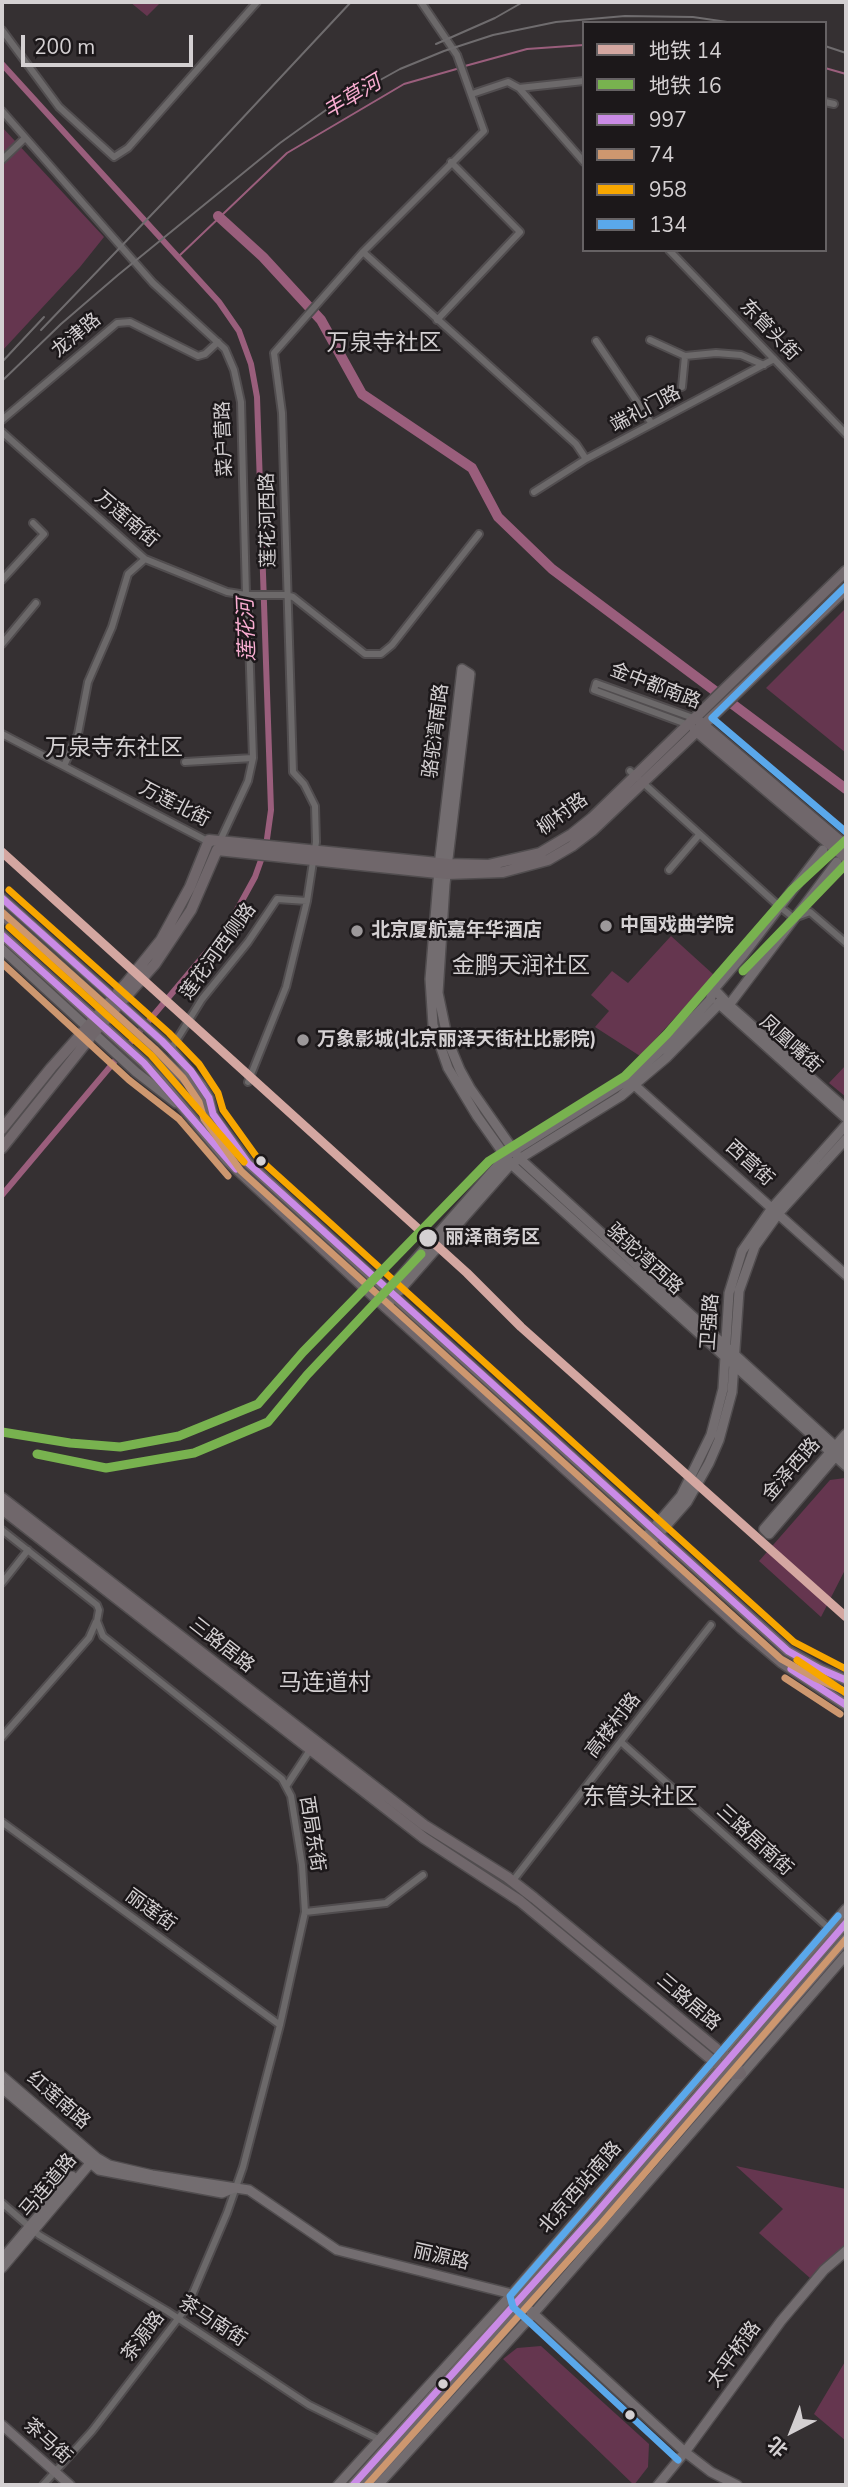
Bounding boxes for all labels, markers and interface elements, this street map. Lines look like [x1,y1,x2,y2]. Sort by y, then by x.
scale bar [24,21,196,65]
legend [582,21,827,252]
text: 200 m [34,33,95,61]
text: 地铁 14 [649,37,722,65]
water label: 丰草河 [320,71,386,125]
text: 地铁 16 [649,72,722,100]
text: 997 [649,106,687,134]
text: 74 [649,141,674,169]
text: 958 [649,176,687,204]
text: 134 [649,211,687,239]
street label: 东管头街 [734,296,804,366]
street label: 龙津路 [48,309,106,363]
district label: 万泉寺社区 [327,330,441,358]
street label: 端礼门路 [607,382,685,438]
street label: 菜户营路 [212,401,238,477]
street label: 莲花河西路 [257,472,281,568]
street label: 万莲南街 [90,487,162,553]
water label: 莲花河 [234,598,262,662]
street label: 金中都南路 [607,659,703,715]
street label: 骆驼湾南路 [420,682,454,780]
district label: 万泉寺东社区 [45,735,183,763]
street label: 万莲北街 [135,778,213,832]
street label: 柳村路 [533,789,593,841]
street label: 莲花河西侧路 [176,899,262,1005]
place label: 中国戏曲学院 [620,915,734,937]
marker: 中国戏曲学院 [598,918,614,934]
place label: 北京厦航嘉年华酒店 [371,920,542,942]
marker: 北京厦航嘉年华酒店 [349,923,365,939]
district label: 金鹏天润社区 [452,953,590,981]
street label: 凤凰嘴街 [754,1011,826,1079]
place label: 万象影城(北京丽泽天街杜比影院) [317,1029,597,1051]
marker: 万象影城(北京丽泽天街杜比影院) [295,1032,311,1048]
street label: 西营街 [720,1136,778,1192]
unlabelled marker [254,1154,268,1168]
street label: 骆驼湾西路 [601,1220,687,1300]
marker: 丽泽商务区 [417,1227,439,1249]
place label: 丽泽商务区 [445,1227,540,1249]
street label: 卫强路 [698,1293,724,1351]
street label: 金泽西路 [758,1434,826,1506]
street label: 三路居路 [184,1614,258,1678]
district label: 马连道村 [279,1670,371,1698]
street label: 高楼村路 [582,1689,646,1763]
district label: 东管头社区 [583,1784,697,1812]
street label: 西局东街 [294,1795,328,1873]
street label: 三路居南街 [711,1801,797,1881]
street label: 丽莲街 [120,1885,180,1937]
street label: 三路居路 [652,1970,724,2036]
street label: 红莲南路 [22,2067,94,2135]
street label: 北京西站南路 [535,2138,627,2238]
street label: 马连道路 [16,2150,82,2222]
street label: 丽源路 [411,2240,471,2276]
street label: 茶马南街 [174,2292,250,2352]
street label: 茶源路 [118,2307,170,2367]
street label: 太平桥路 [703,2318,767,2392]
unlabelled marker [436,2377,450,2391]
north arrow [757,2396,827,2466]
unlabelled marker [623,2408,637,2422]
street label: 茶马街 [18,2414,76,2470]
text: 北 [762,2431,794,2463]

